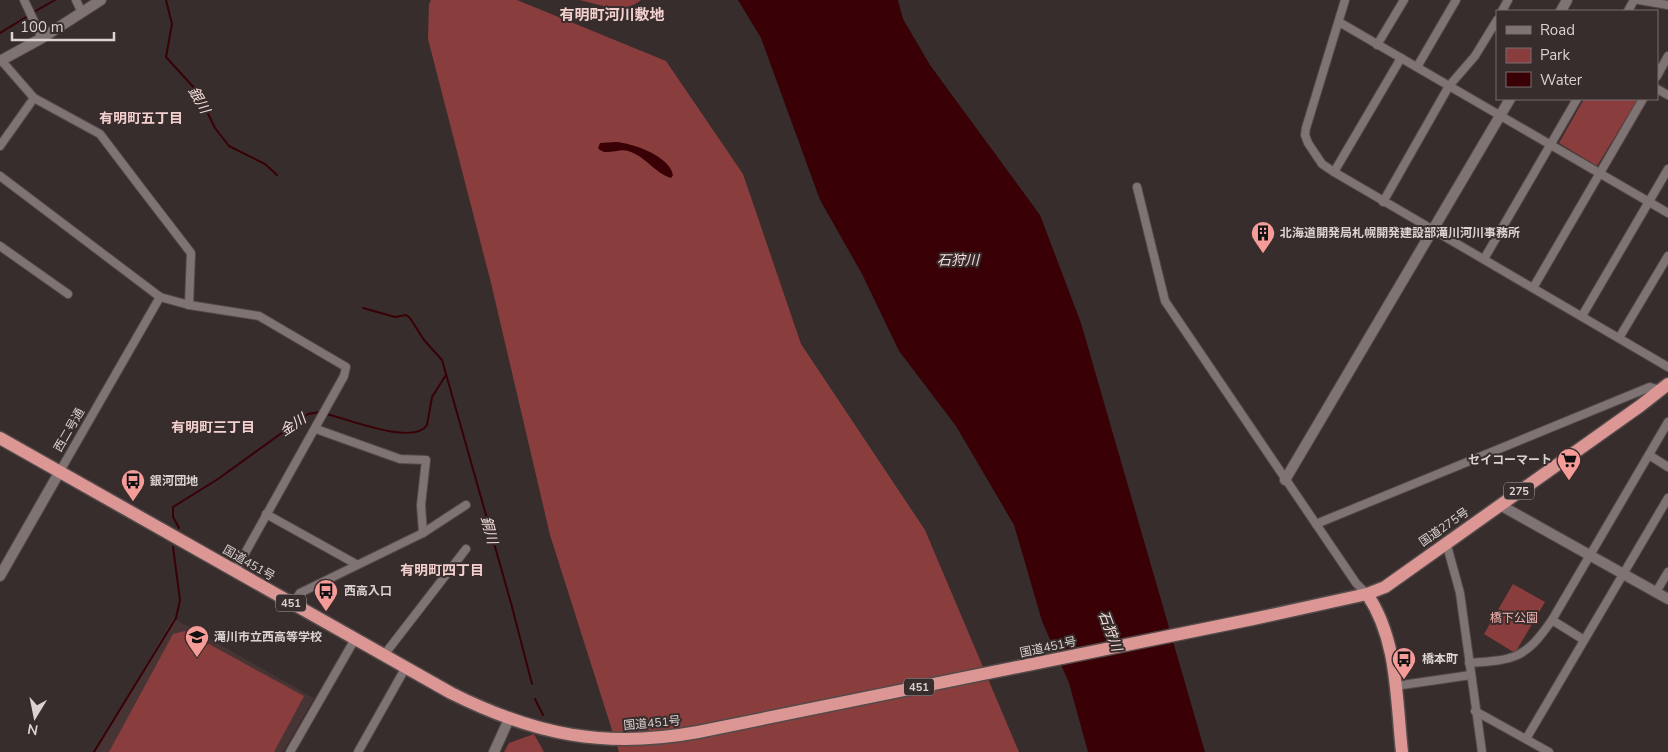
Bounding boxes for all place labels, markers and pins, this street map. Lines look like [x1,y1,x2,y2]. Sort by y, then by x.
building icon: 北海道開発局札幌開発建設部滝川河川事務所 [1250,220,1276,254]
place label: 北海道開発局札幌開発建設部滝川河川事務所 [1280,225,1520,241]
supermarket icon: セイコーマート [1556,447,1582,481]
place label: セイコーマート [1468,452,1552,468]
bus stop icon: 銀河団地 [120,468,146,502]
place label: 銀河団地 [149,473,198,489]
bus stop icon: 西高入口 [313,578,339,612]
place label: 西高入口 [344,583,392,599]
school or university icon: 滝川市立西高等学校 [184,624,210,658]
place label: 滝川市立西高等学校 [214,629,322,645]
bus stop icon: 橋本町 [1391,646,1417,680]
place label: 橋本町 [1422,651,1458,667]

